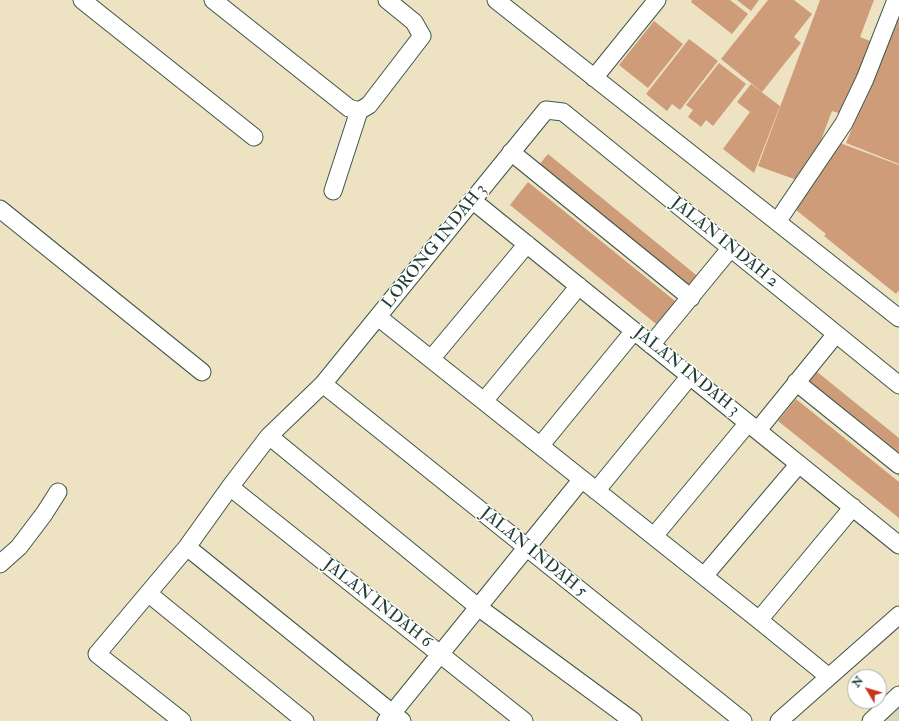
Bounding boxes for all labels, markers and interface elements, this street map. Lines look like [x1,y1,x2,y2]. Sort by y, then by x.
street label: LORONG INDAH 3 [378,180,492,314]
street label: JALAN INDAH 2 [666,193,782,293]
street label: JALAN INDAH 3 [629,323,743,421]
street label: JALAN INDAH 5 [476,504,590,602]
street label: JALAN INDAH 6 [319,555,435,653]
north arrow [847,669,887,709]
text: N [850,674,866,690]

